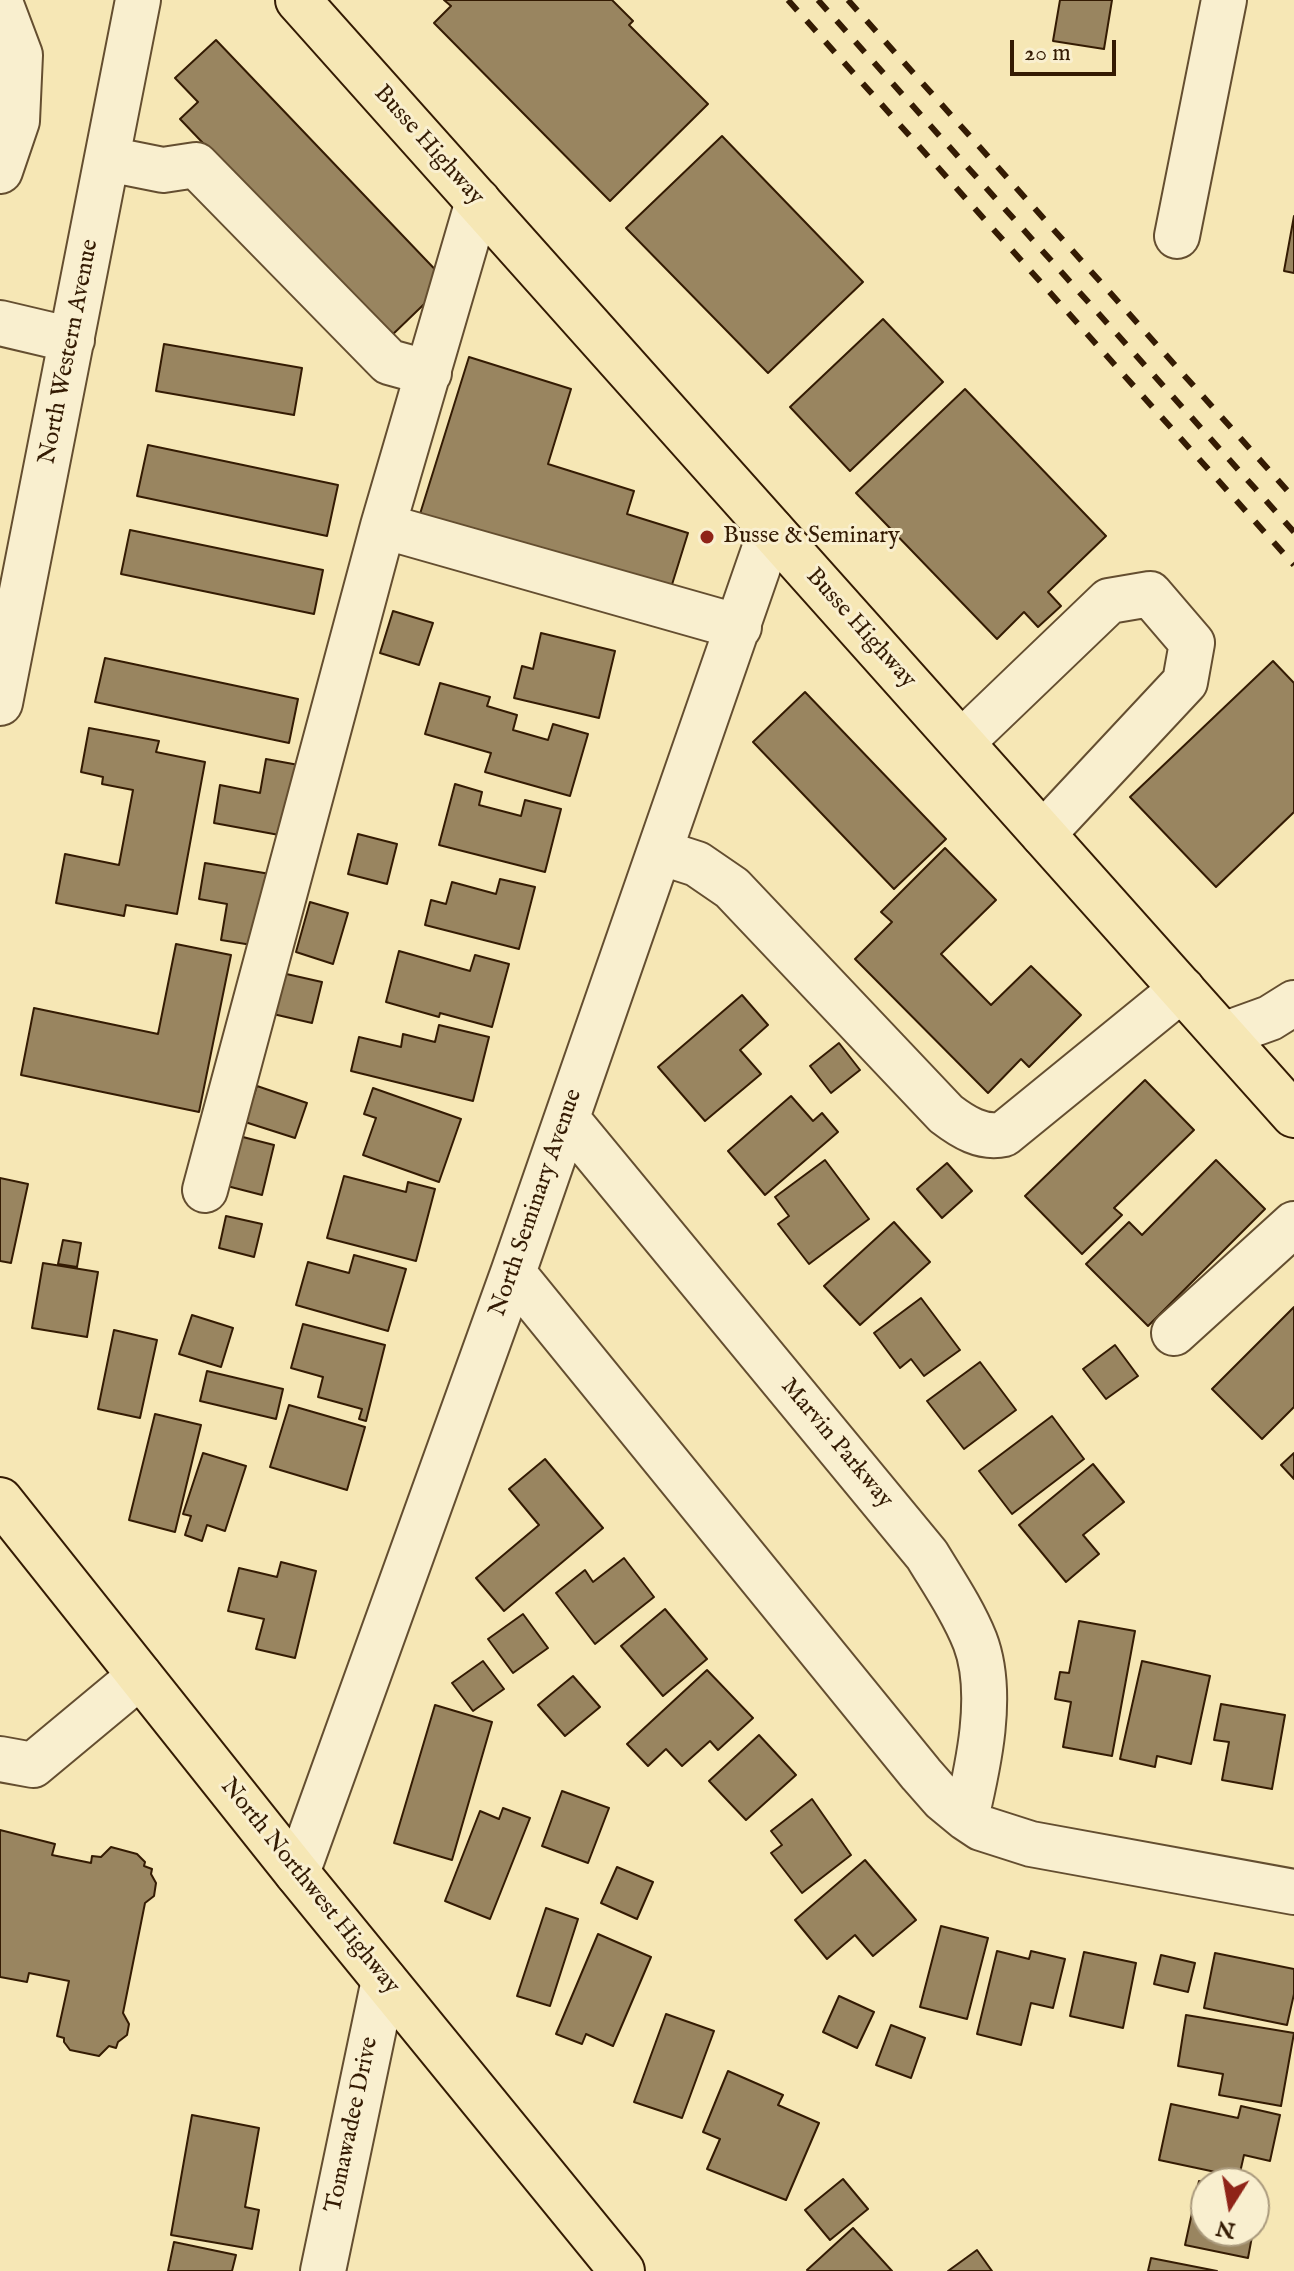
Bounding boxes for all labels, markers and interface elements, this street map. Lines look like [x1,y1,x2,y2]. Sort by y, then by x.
scale bar [1014,24,1120,74]
text: 20 m [1024,38,1071,69]
street label: Busse Highway [367,80,489,212]
street label: North Western Avenue [34,237,106,467]
place label: Busse & Seminary [723,523,900,551]
marker: Busse & Seminary [698,528,716,546]
street label: Busse Highway [799,563,921,695]
street label: North Seminary Avenue [485,1085,589,1321]
street label: Marvin Parkway [774,1373,898,1515]
street label: North Northwest Highway [213,1773,405,2001]
street label: Tomawadee Drive [320,2034,386,2216]
north arrow [1190,2167,1270,2247]
text: N [1214,2213,1238,2244]

